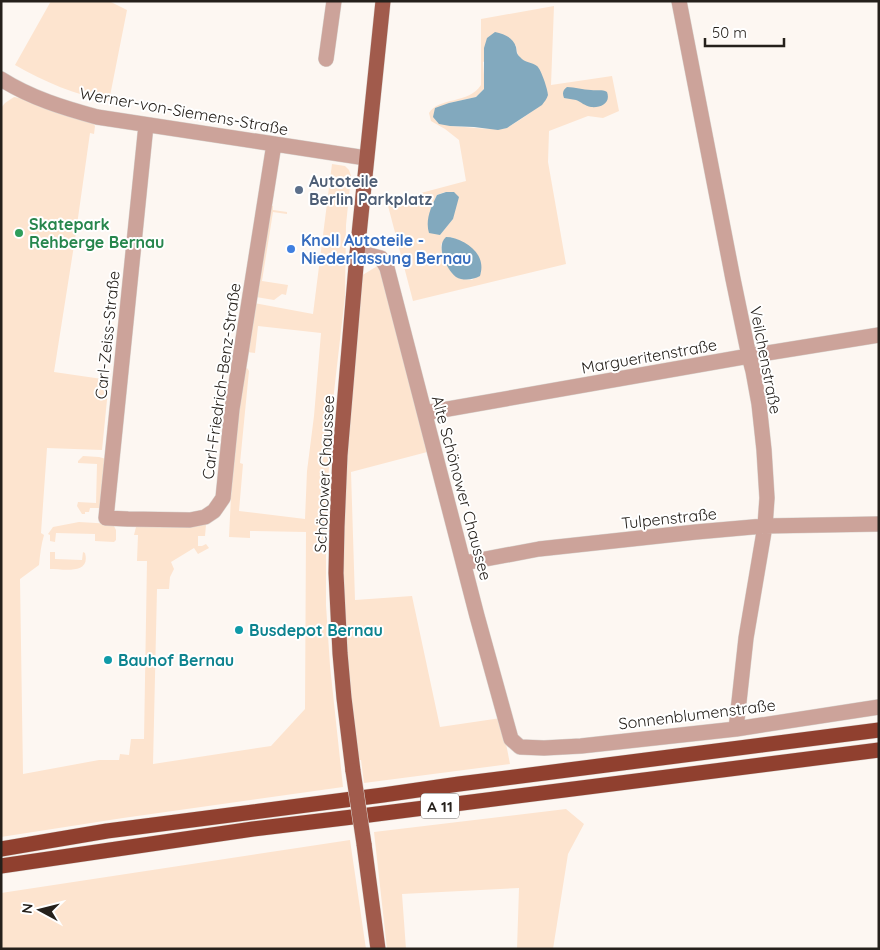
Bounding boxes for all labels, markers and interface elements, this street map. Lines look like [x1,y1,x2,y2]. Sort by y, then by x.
scale bar [705,15,784,47]
text: 50 m [712,23,747,42]
street label: Werner-von-Siemens-Straße [78,83,290,139]
place label: Autoteile Berlin Parkplatz [309,171,433,209]
marker: Autoteile Berlin Parkplatz [293,184,305,196]
place label: Skatepark Rehberge Bernau [29,214,164,252]
marker: Skatepark Rehberge Bernau [13,227,25,239]
place label: Knoll Autoteile - Niederlassung Bernau [301,230,471,268]
marker: Knoll Autoteile - Niederlassung Bernau [285,243,297,255]
street label: Carl-Zeiss-Straße [90,270,124,400]
street label: Carl-Friedrich-Benz-Straße [197,282,245,480]
street label: Veilchenstraße [746,304,786,416]
street label: Margueritenstraße [580,334,718,378]
street label: Alte Schönower Chaussee [428,393,496,583]
street label: Schönower Chaussee [310,395,338,553]
street label: Tulpenstraße [620,503,718,533]
place label: Busdepot Bernau [249,620,383,640]
marker: Busdepot Bernau [233,624,245,636]
place label: Bauhof Bernau [118,650,234,670]
marker: Bauhof Bernau [102,654,114,666]
street label: Sonnenblumenstraße [617,694,777,734]
road number: A 11 [421,794,459,818]
north arrow [15,885,65,935]
text: N [18,902,37,915]

